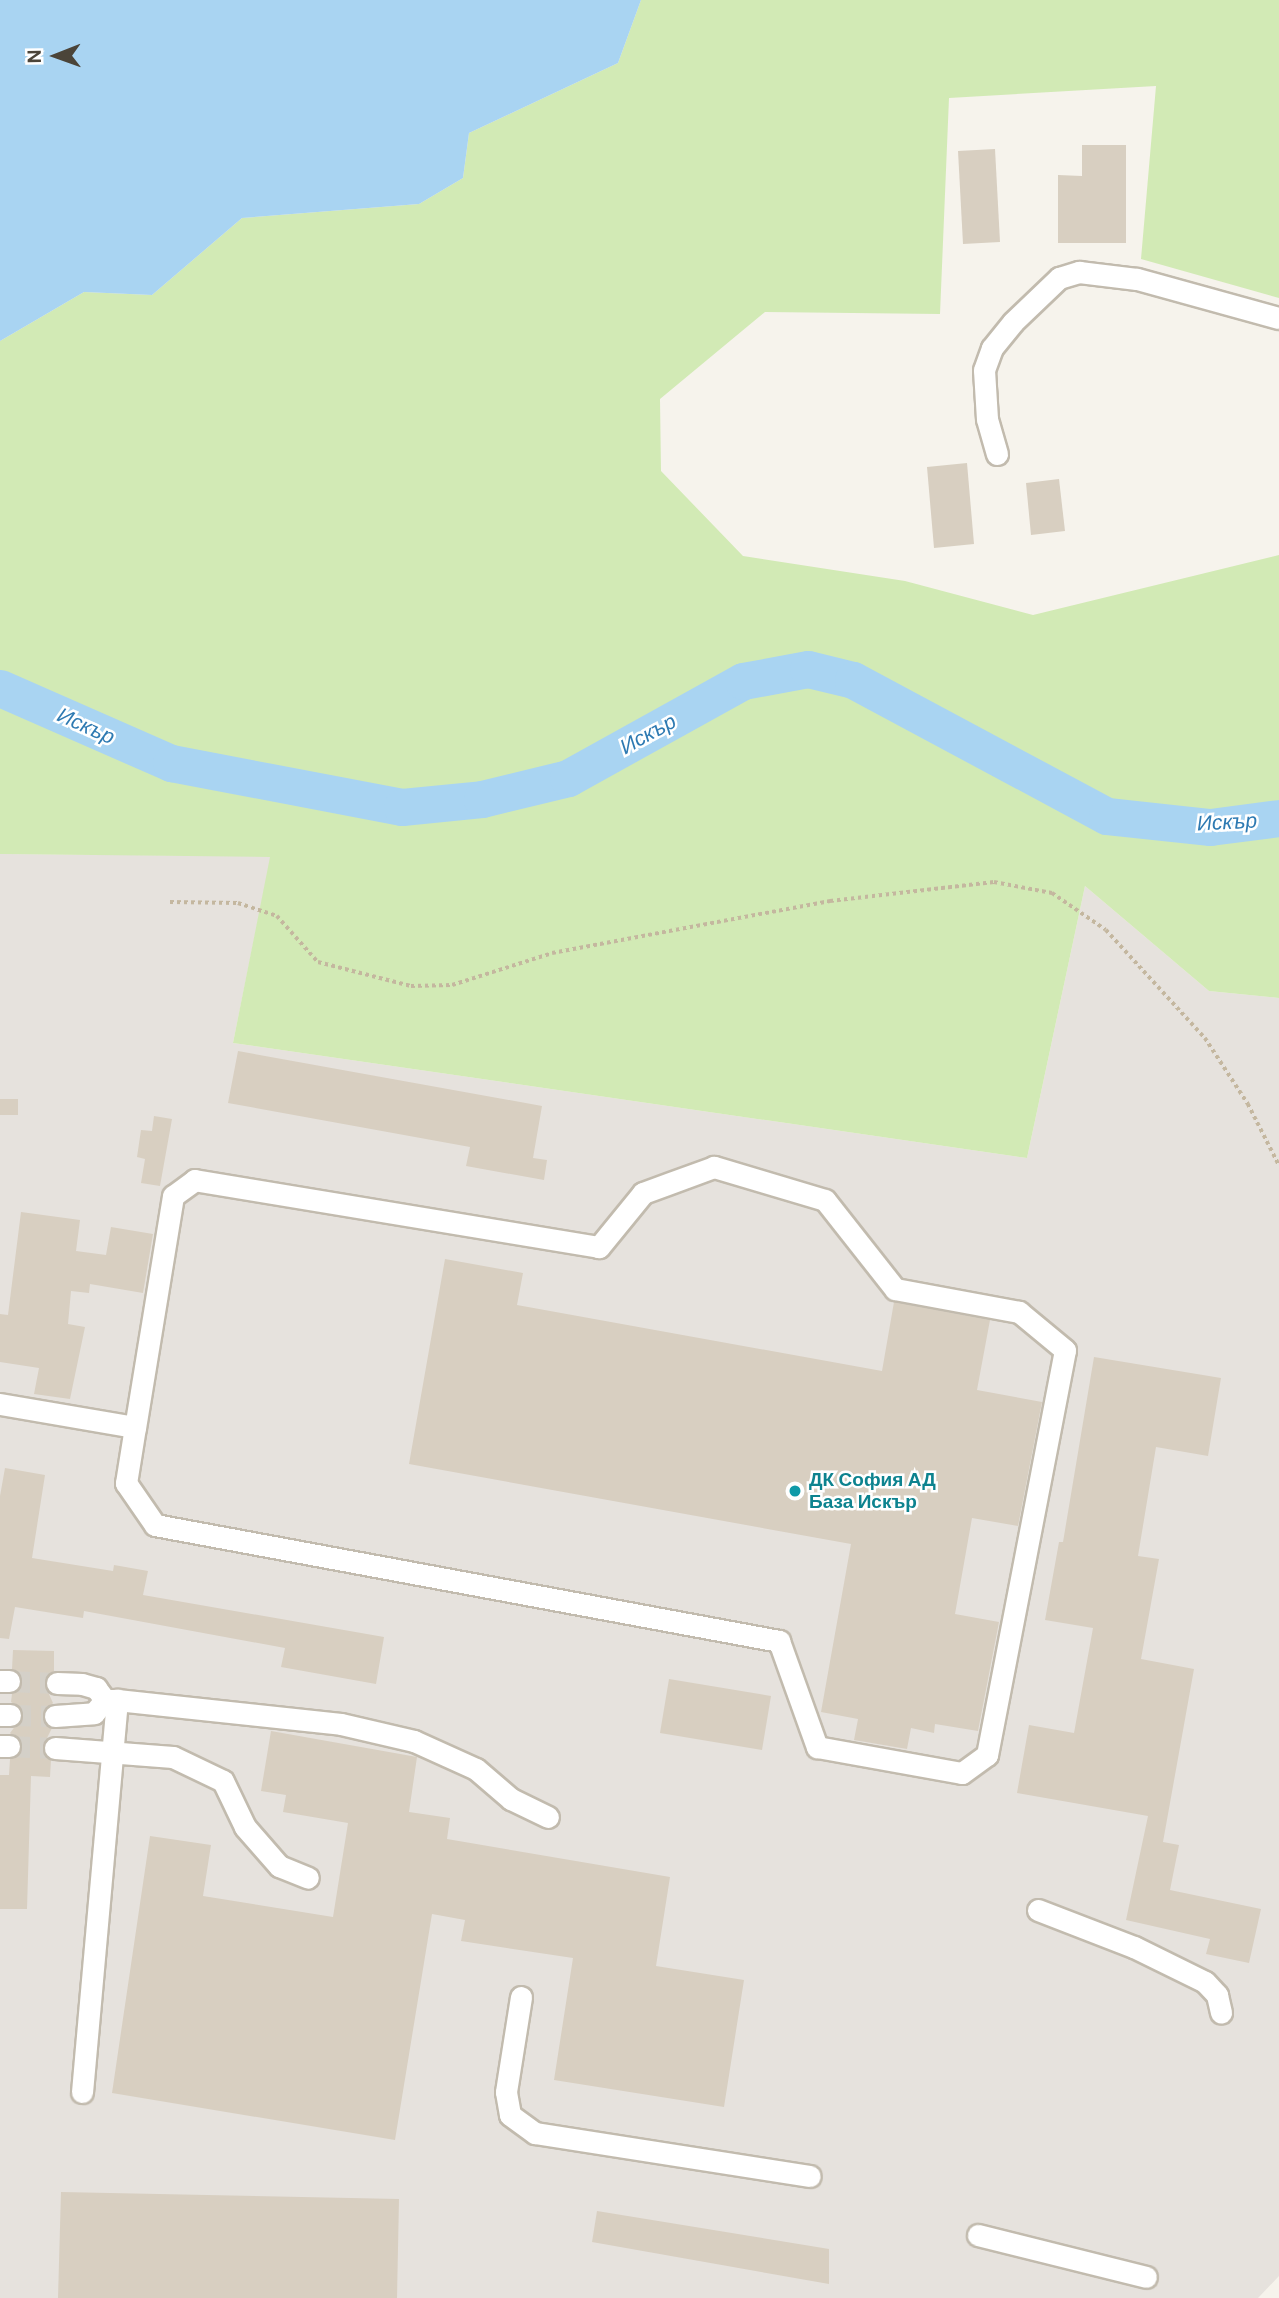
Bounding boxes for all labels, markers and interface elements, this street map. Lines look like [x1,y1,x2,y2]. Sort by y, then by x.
north arrow [21,21,91,91]
text: N [22,49,47,64]
water label: Искър [53,702,119,750]
water label: Искър [616,708,680,760]
water label: Искър [1196,808,1258,836]
place label: ДК София АД База Искър [809,1469,936,1513]
marker: ДК София АД База Искър [787,1483,803,1499]

